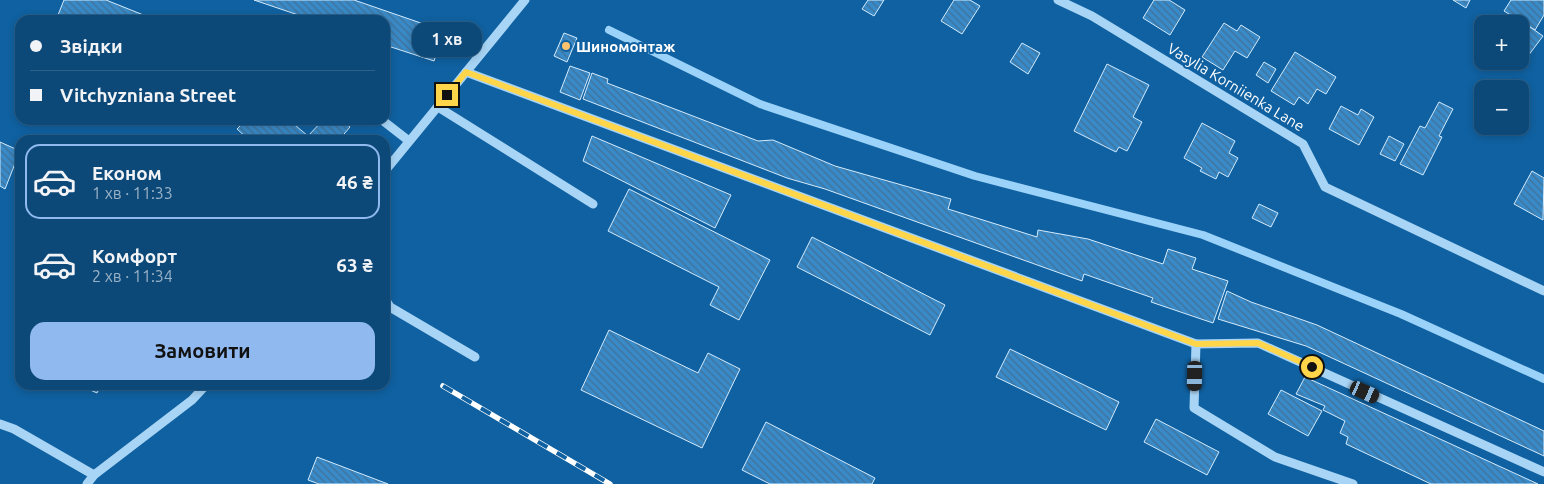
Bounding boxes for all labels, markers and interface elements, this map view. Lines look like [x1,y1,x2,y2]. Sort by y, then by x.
map controls [1474,15,1529,135]
button: + [1474,15,1529,70]
callout: 1 хв [412,22,482,58]
text: 1 хв [432,30,462,48]
text: Звідки [60,35,123,57]
place label: Шиномонтаж [576,38,676,55]
street label: Vasylia Korniienka Lane [1165,39,1307,135]
marker: Шиномонтаж [560,40,572,52]
button: − [1474,80,1529,135]
text: Vitchyzniana Street [60,84,236,106]
route end [436,84,458,106]
icon: car [32,159,77,204]
text: Економ [92,162,162,184]
text: 46 ₴ [336,171,373,193]
text: 1 хв · 11:33 [92,184,173,202]
icon: car [32,242,77,287]
text: Комфорт [92,245,177,267]
text: 63 ₴ [336,254,373,276]
text: 2 хв · 11:34 [92,267,173,285]
button: Замовити [30,322,375,380]
route start [1301,356,1323,378]
car [1187,361,1202,391]
car [1348,379,1381,405]

